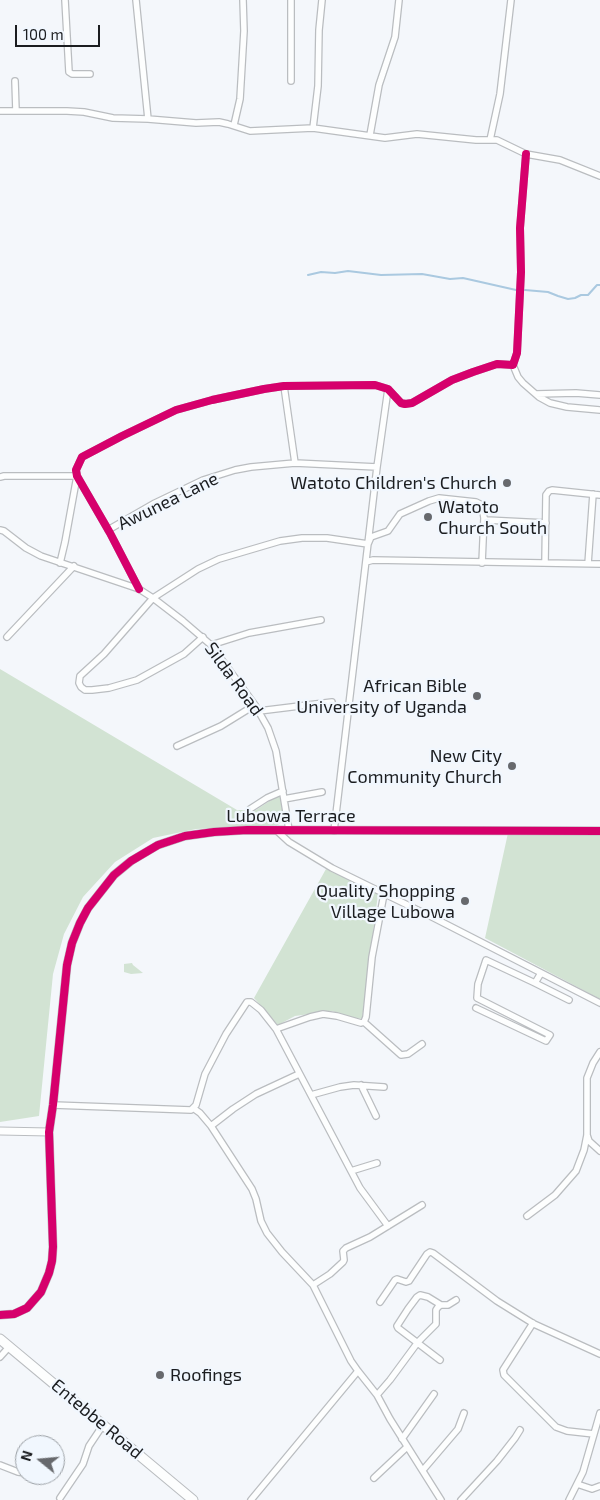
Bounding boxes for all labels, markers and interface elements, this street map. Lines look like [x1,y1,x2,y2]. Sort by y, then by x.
scale bar [18,15,102,47]
text: 100 m [23,25,64,43]
street label: Awunea Lane [114,467,222,535]
place label: Watoto Children's Church [290,472,497,494]
marker: Watoto Children's Church [501,477,513,489]
place label: Watoto Church South [438,496,547,538]
marker: Watoto Church South [422,511,434,523]
street label: Silda Road [200,638,268,720]
place label: African Bible University of Uganda [296,675,467,718]
marker: African Bible University of Uganda [471,690,483,702]
place label: New City Community Church [347,745,502,788]
marker: New City Community Church [506,760,518,772]
street label: Lubowa Terrace [226,805,356,827]
place label: Quality Shopping Village Lubowa [316,880,455,922]
marker: Quality Shopping Village Lubowa [459,895,471,907]
place label: Roofings [170,1364,242,1386]
marker: Roofings [154,1369,166,1381]
street label: Entebbe Road [47,1375,147,1463]
north arrow [15,1435,65,1485]
text: N [17,1448,36,1463]

